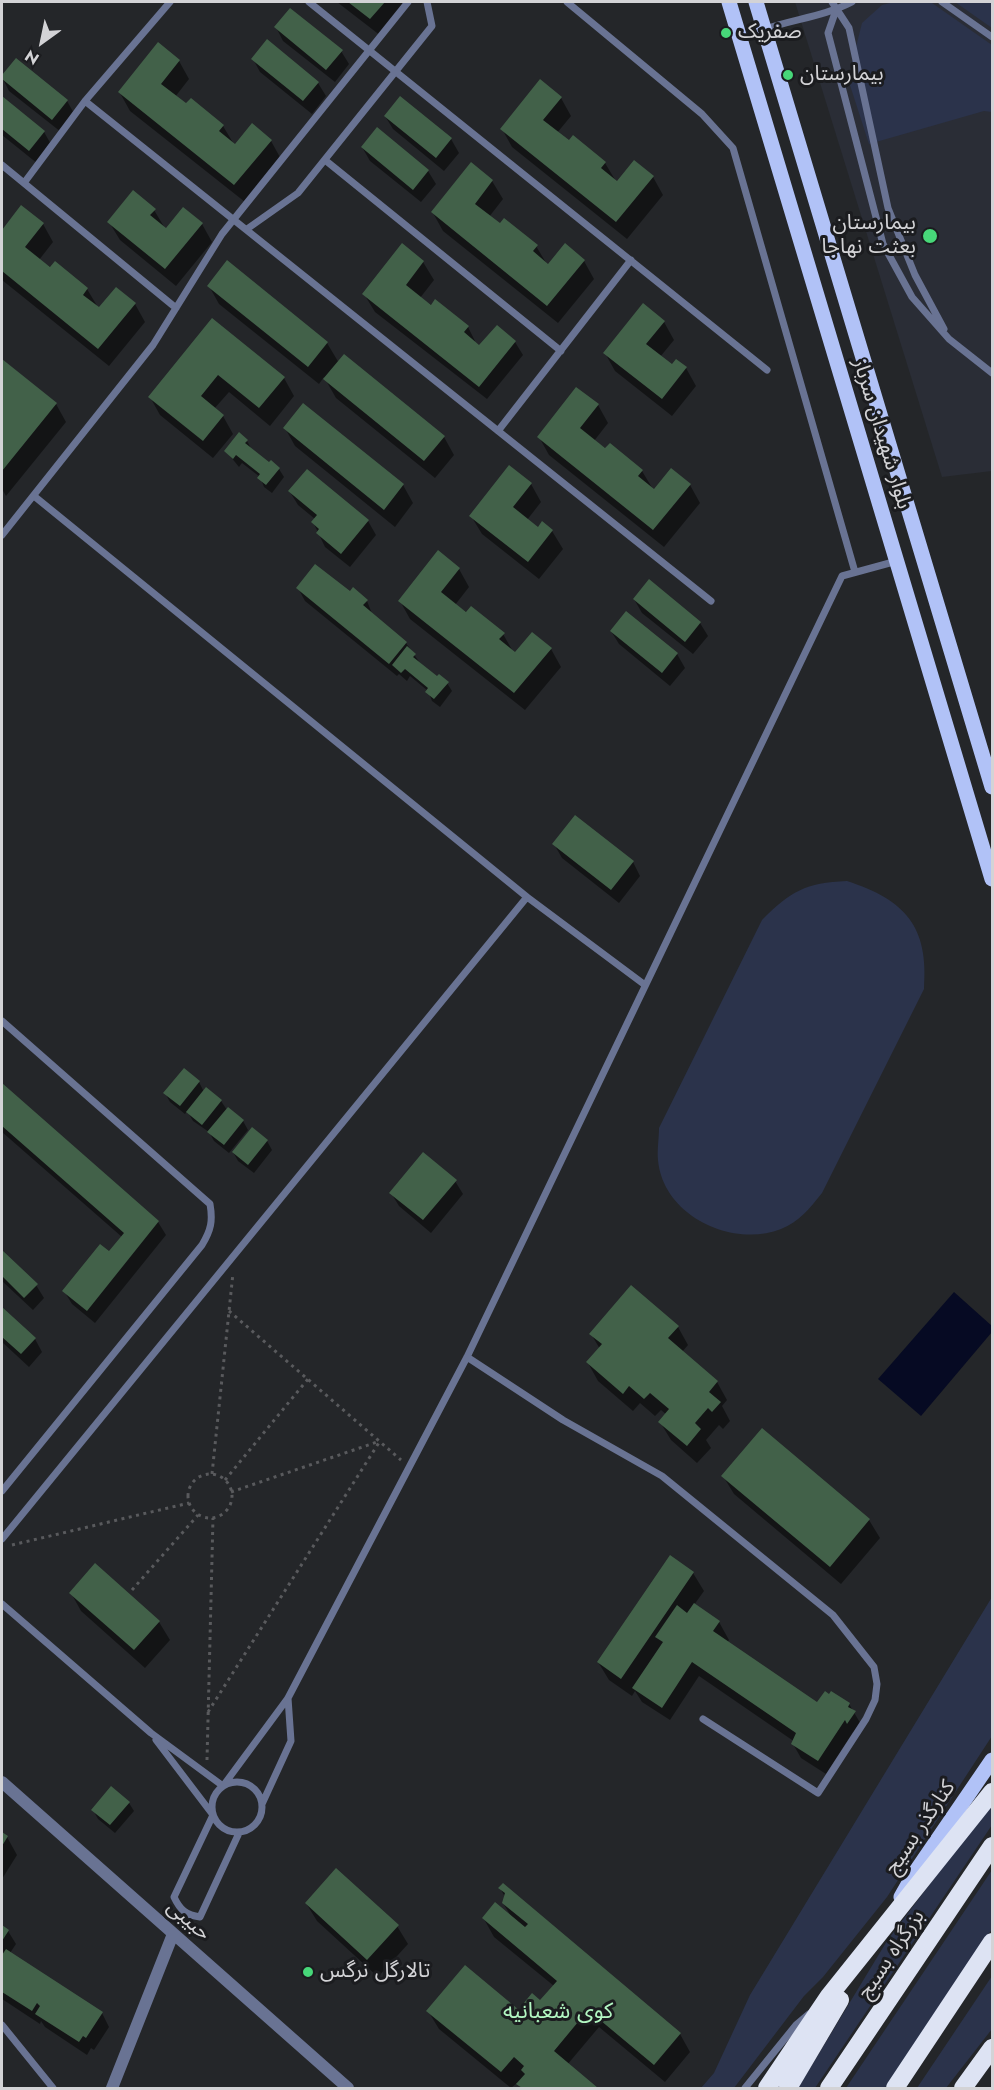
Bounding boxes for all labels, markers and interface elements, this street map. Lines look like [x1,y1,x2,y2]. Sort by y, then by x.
north arrow [12,12,72,72]
place label: صفریک [738,20,802,46]
marker: صفریک [719,26,733,40]
text: N [20,44,44,71]
place label: بیمارستان [800,62,884,88]
marker: بیمارستان [781,68,795,82]
place label: بیمارستان بعثت نهاجا [821,211,916,261]
marker: بیمارستان بعثت نهاجا [921,227,939,245]
street label: بلوار شهیدان سرباز [846,356,916,512]
street label: کنارگذر بسیج [880,1776,962,1880]
street label: حبیبی [161,1895,215,1947]
street label: بزرگراه بسیج [853,1906,931,2004]
place label: تالارگل نرگس [320,1959,430,1985]
marker: تالارگل نرگس [301,1965,315,1979]
district label: کوی شعبانیه [503,2000,613,2026]

